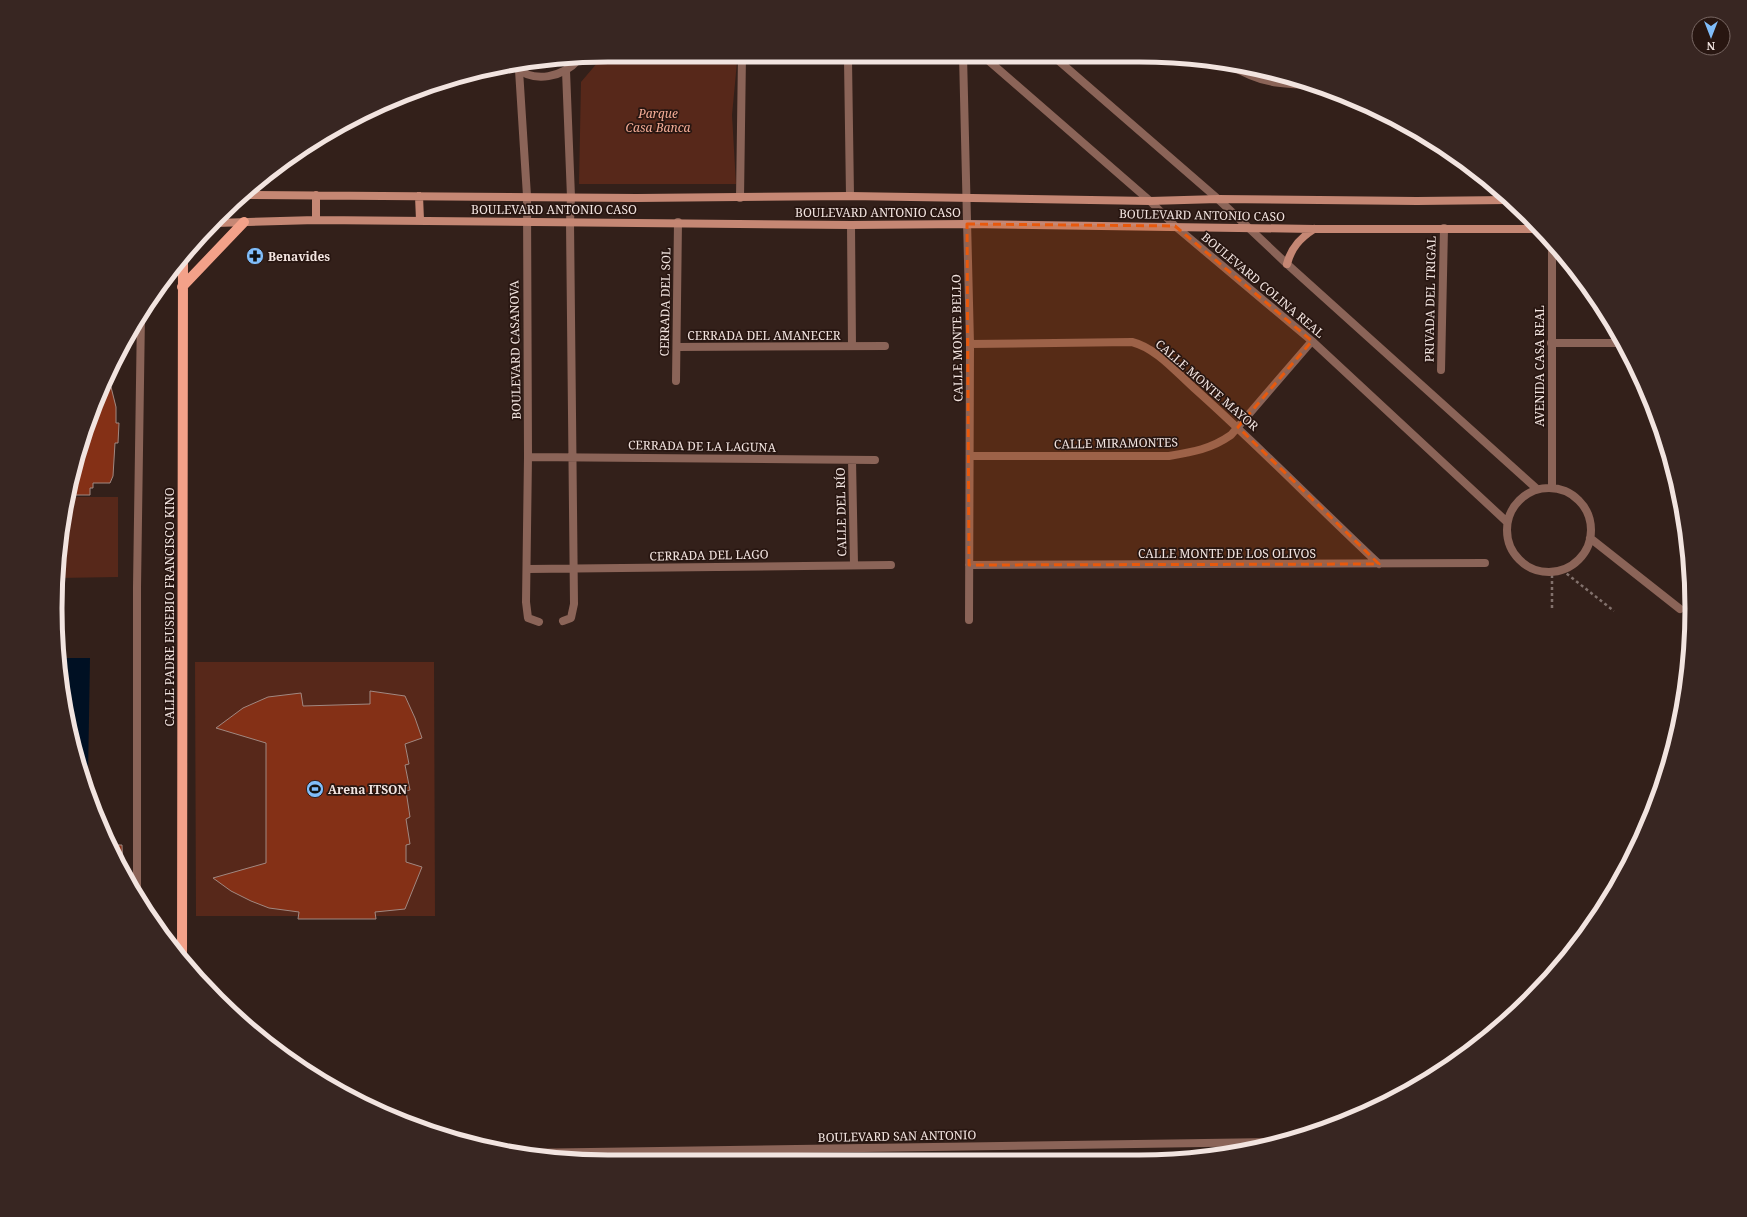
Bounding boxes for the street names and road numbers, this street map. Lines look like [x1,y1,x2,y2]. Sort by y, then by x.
street label: BOULEVARD ANTONIO CASO [471,201,637,218]
street label: BOULEVARD ANTONIO CASO [795,204,961,221]
street label: BOULEVARD ANTONIO CASO [1119,205,1285,225]
street label: BOULEVARD COLINA REAL [1198,228,1328,342]
street label: PRIVADA DEL TRIGAL [1420,236,1440,362]
street label: CERRADA DEL SOL [656,247,674,357]
street label: CALLE MONTE BELLO [947,274,967,402]
street label: BOULEVARD CASANOVA [505,280,525,420]
street label: AVENIDA CASA REAL [1531,305,1548,427]
street label: CERRADA DEL AMANECER [687,327,841,344]
street label: CALLE MONTE MAYOR [1152,335,1262,435]
street label: CALLE MIRAMONTES [1054,433,1178,453]
street label: CERRADA DE LA LAGUNA [628,436,777,456]
street label: CALLE DEL RÍO [832,467,850,557]
street label: CALLE PADRE EUSEBIO FRANCISCO KINO [161,487,178,727]
street label: CERRADA DEL LAGO [649,545,769,565]
street label: CALLE MONTE DE LOS OLIVOS [1138,545,1316,562]
street label: BOULEVARD SAN ANTONIO [818,1126,976,1146]

